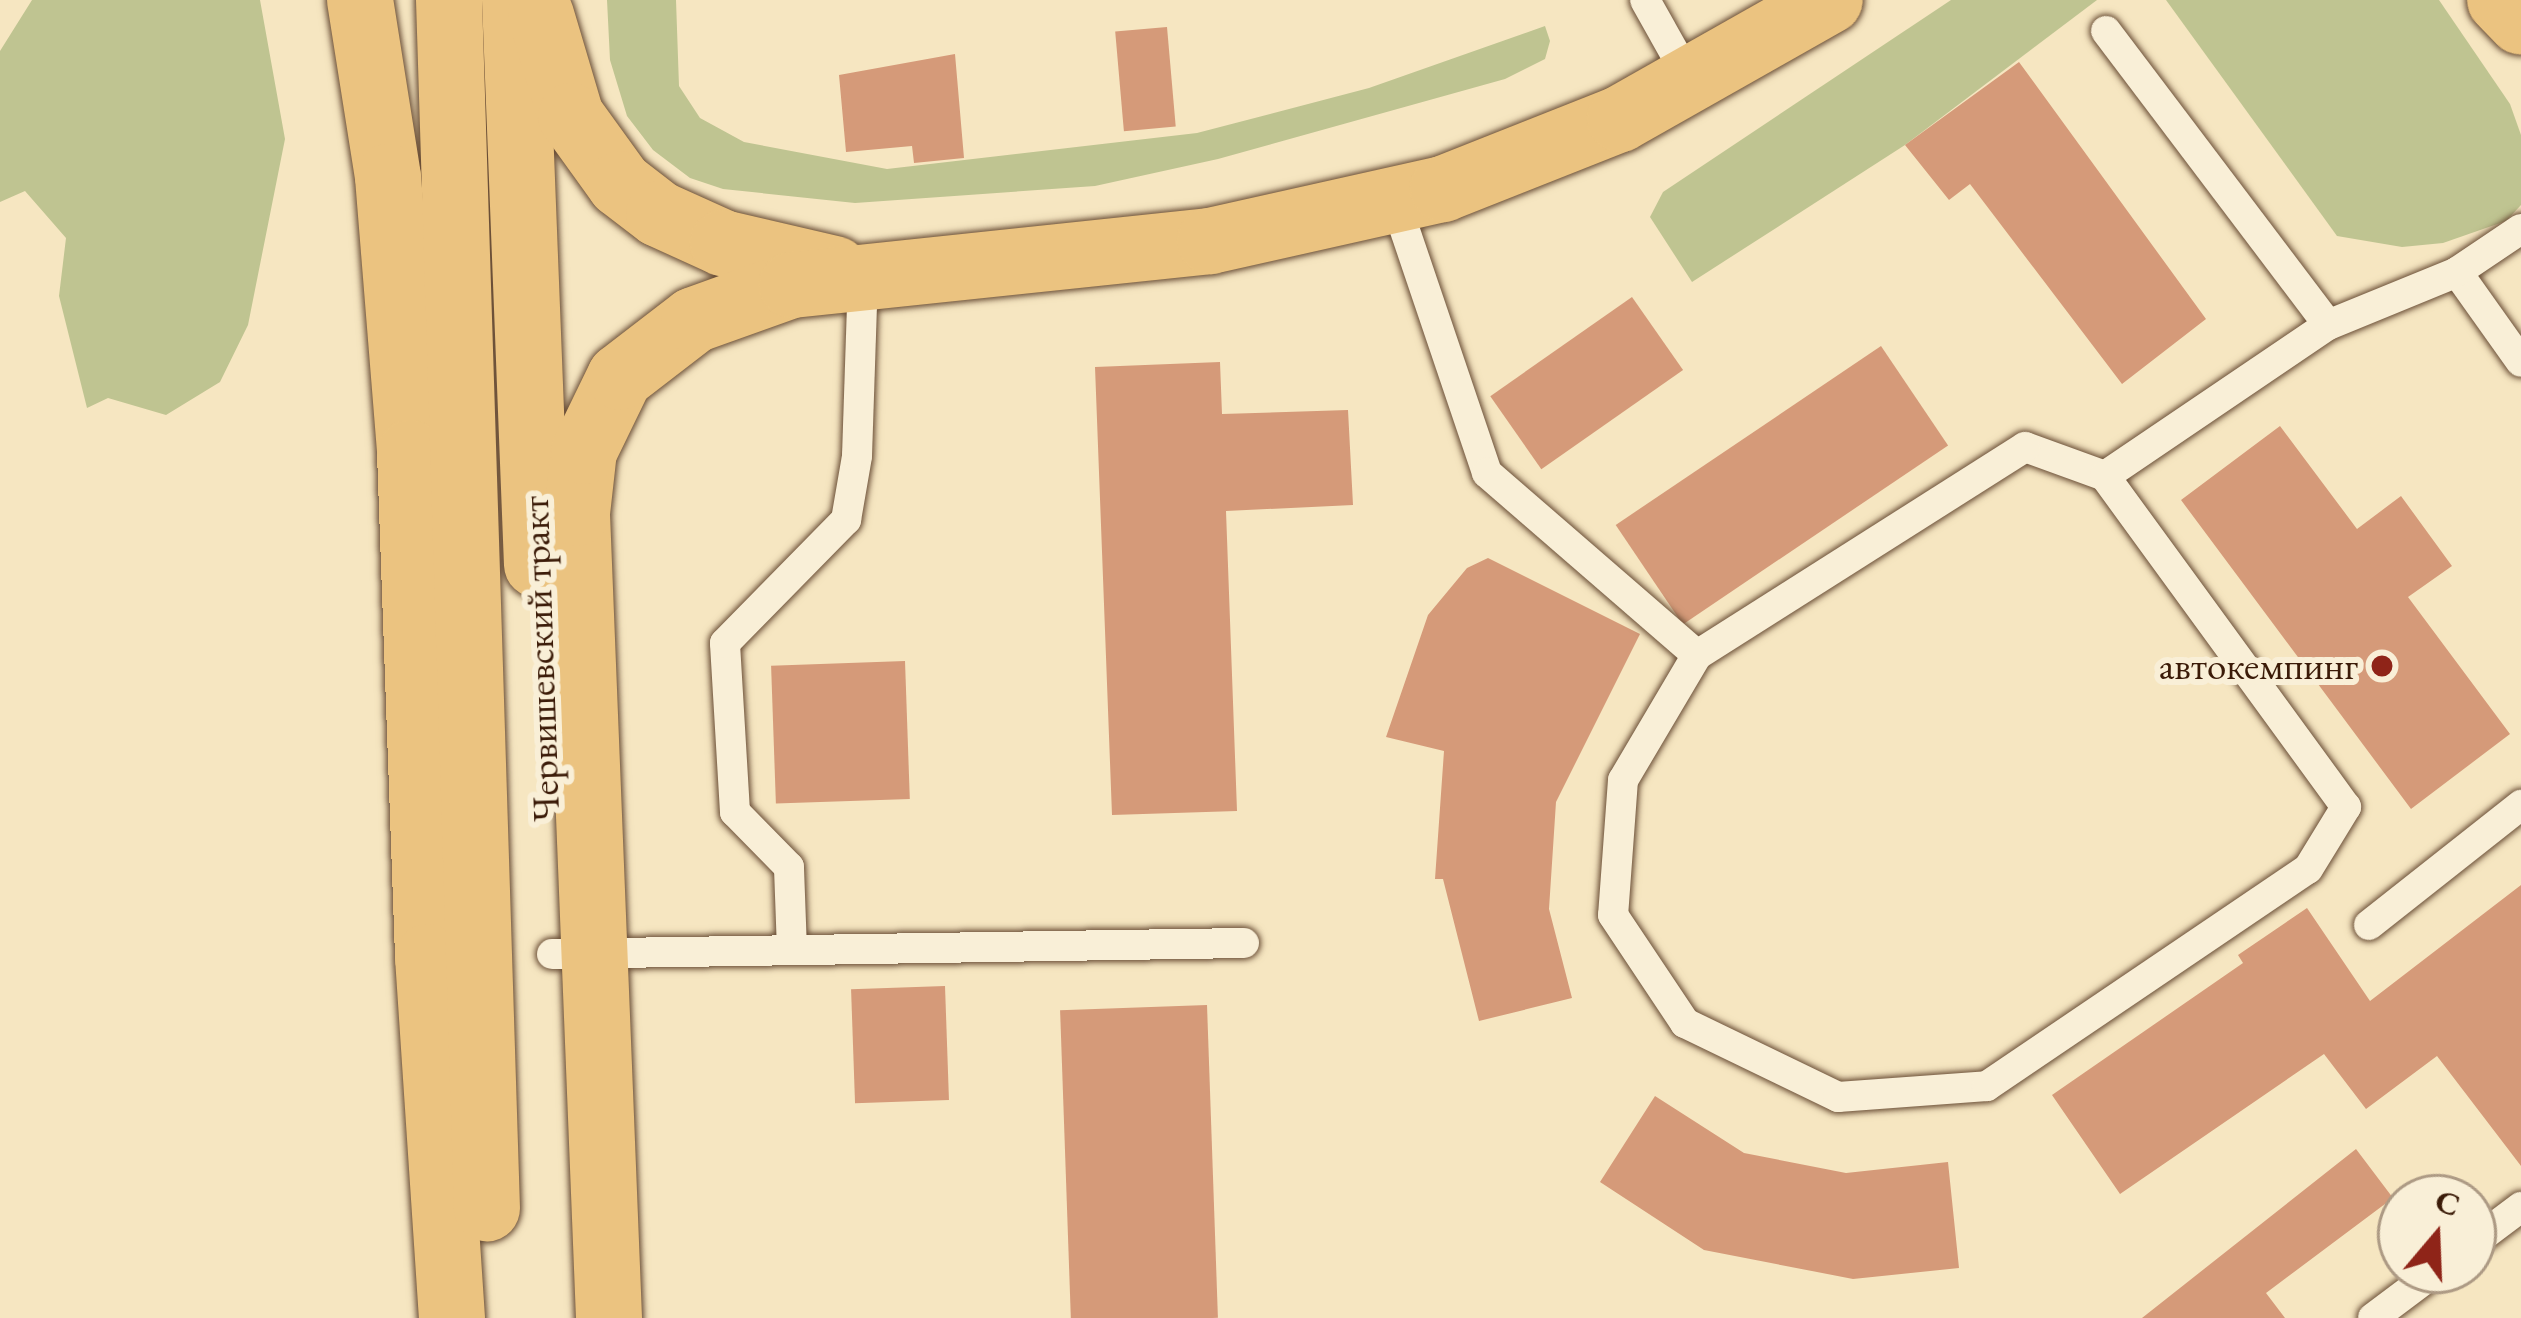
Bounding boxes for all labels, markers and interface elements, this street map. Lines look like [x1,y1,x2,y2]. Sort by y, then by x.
street label: Червишевский тракт [512,495,570,823]
place label: автокемпинг [2159,643,2358,689]
marker: автокемпинг [2369,653,2395,679]
north arrow [2377,1174,2497,1294]
text: С [2430,1178,2466,1226]

